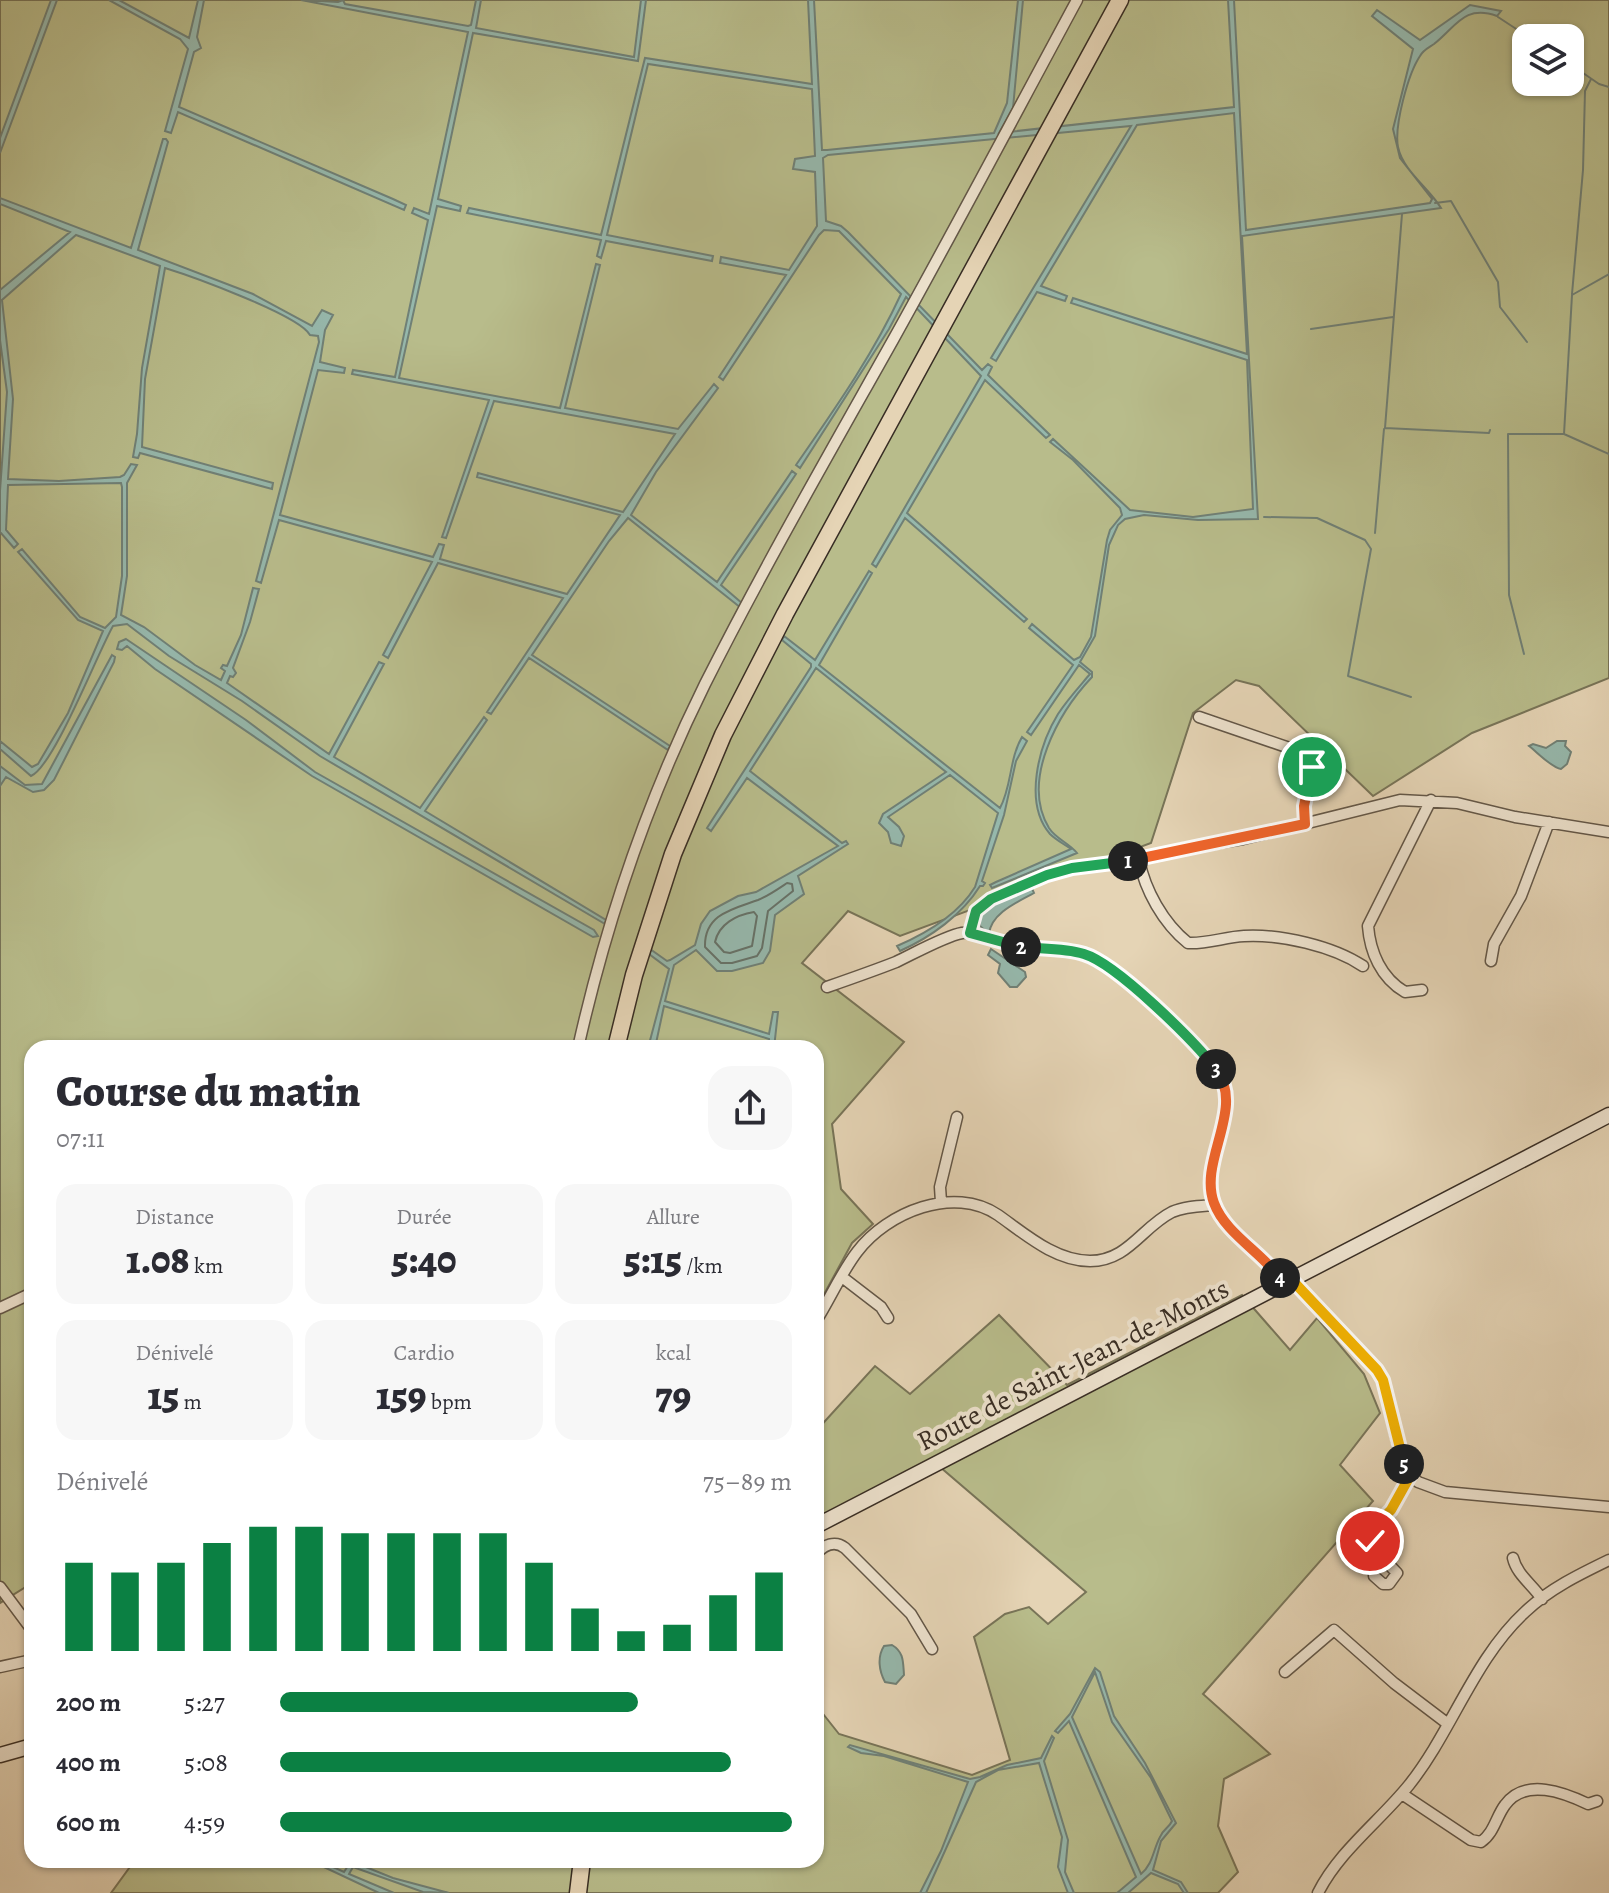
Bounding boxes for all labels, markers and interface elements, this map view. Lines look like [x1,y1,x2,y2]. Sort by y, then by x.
map controls [1512,24,1584,96]
button: layers [1512,24,1584,96]
pin [1278,733,1346,801]
icon: arrive [1290,745,1334,789]
pin: 1 [1108,841,1148,881]
text: 1 [1124,846,1132,876]
pin: 2 [1001,927,1041,967]
text: 2 [1016,932,1026,962]
pin: 3 [1196,1049,1236,1089]
text: 3 [1211,1054,1221,1084]
text: Course du matin [56,1061,360,1121]
button: share [708,1066,792,1150]
text: 07:11 [56,1121,105,1156]
text: Distance [135,1202,214,1232]
text: Durée [396,1202,452,1232]
text: Allure [647,1202,700,1232]
text: 1.08 [126,1232,190,1287]
text: 5:40 [391,1232,457,1287]
text: 5:15 [624,1232,682,1287]
text: km [190,1251,223,1281]
text: /km [682,1251,723,1281]
pin: 4 [1260,1258,1300,1298]
text: 4 [1275,1263,1285,1293]
street label: Route de Saint-Jean-de-Monts [911,1270,1235,1460]
text: Dénivelé [136,1338,214,1368]
text: Cardio [393,1338,455,1368]
text: kcal [656,1338,691,1368]
text: 15 [148,1368,179,1423]
text: 159 [376,1368,426,1423]
text: 79 [655,1368,691,1423]
text: m [179,1387,202,1417]
text: bpm [426,1387,472,1417]
pin: 5 [1384,1444,1424,1484]
text: 5 [1399,1449,1409,1479]
text: Dénivelé [56,1464,148,1499]
text: 75–89 m [703,1464,792,1499]
pin [1336,1507,1404,1575]
icon: check [1348,1519,1392,1563]
text: 200 m [56,1685,121,1720]
text: 5:27 [184,1685,225,1720]
text: 400 m [56,1745,121,1780]
text: 5:08 [184,1745,228,1780]
text: 600 m [56,1805,121,1840]
text: 4:59 [184,1805,225,1840]

